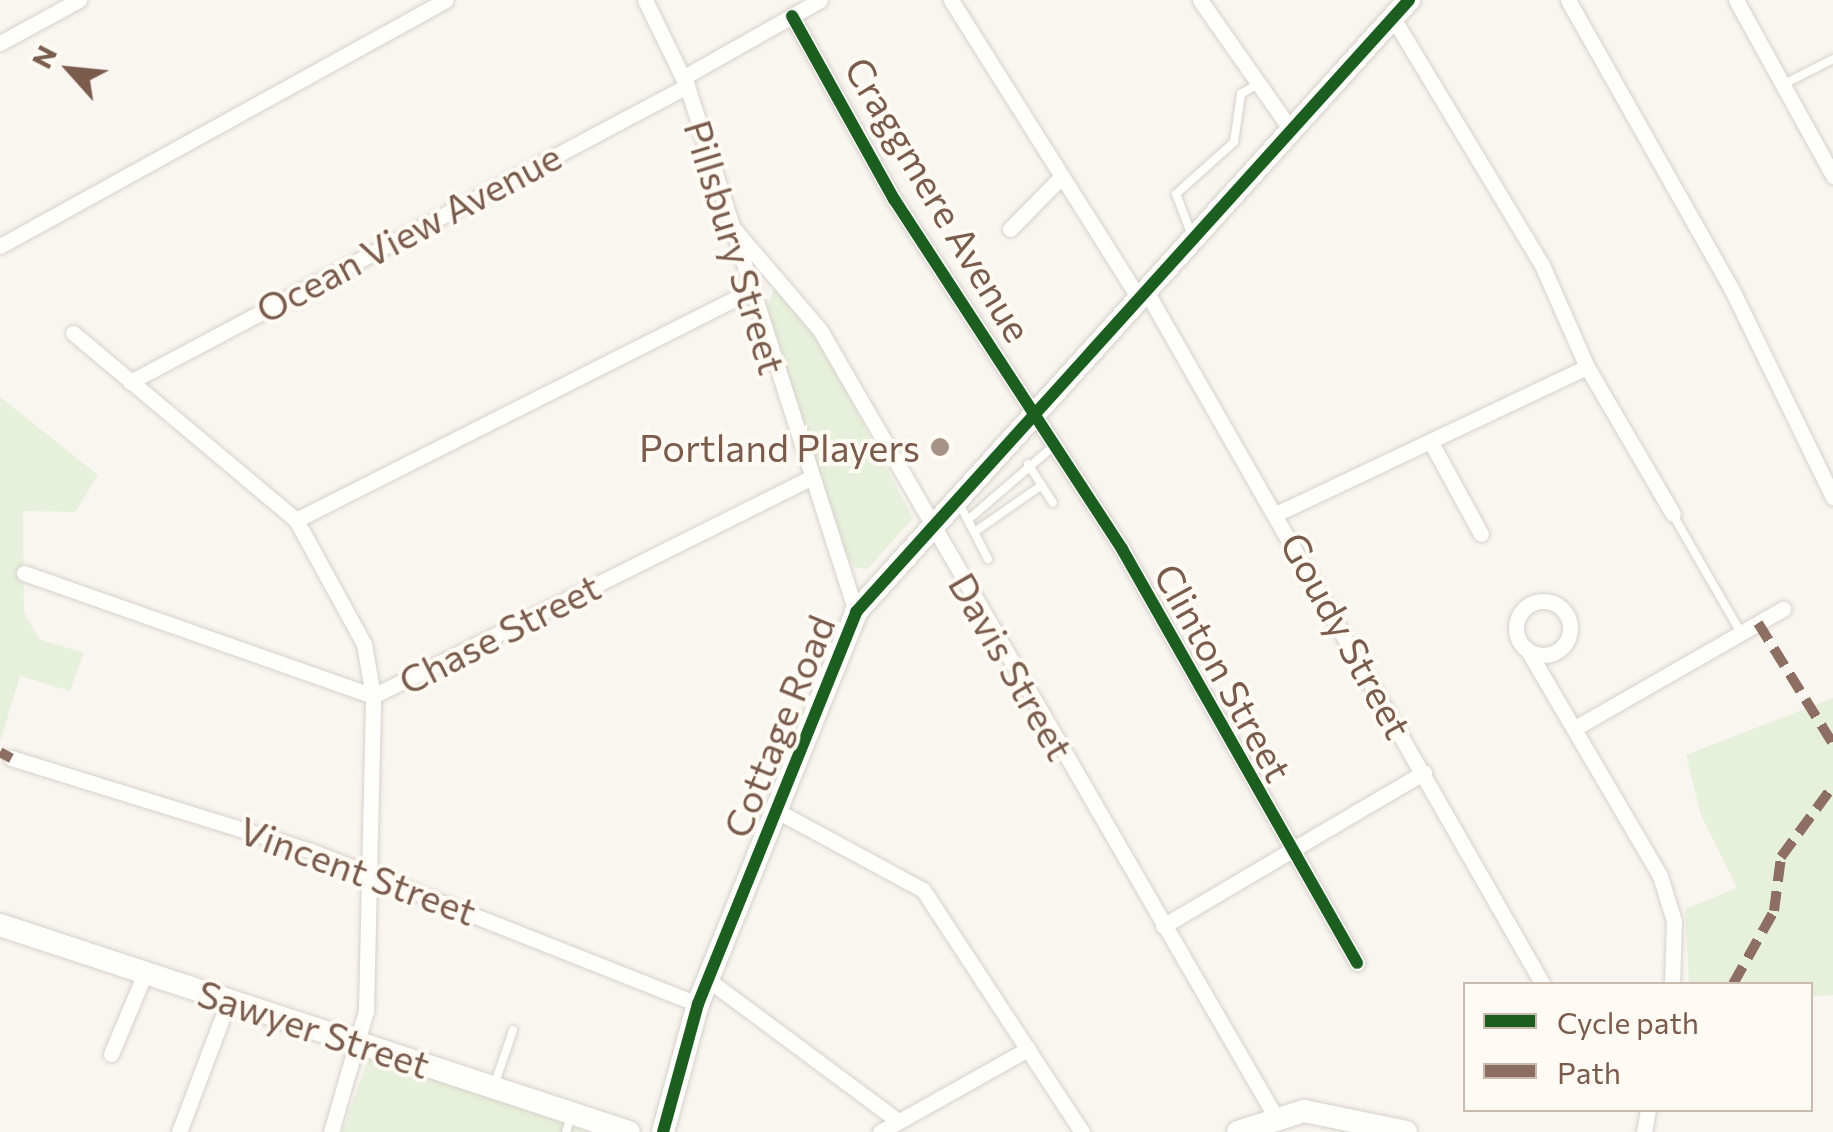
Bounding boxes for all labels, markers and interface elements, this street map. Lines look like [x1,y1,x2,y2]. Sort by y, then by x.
north arrow [20,20,120,120]
text: N [23,39,63,73]
street label: Craggmere Avenue [836,49,1042,349]
street label: Pillsbury Street [676,114,796,380]
street label: Ocean View Avenue [248,132,568,332]
place label: Portland Players [639,424,920,470]
marker: Portland Players [929,436,951,458]
street label: Goudy Street [1272,524,1422,746]
street label: Clinton Street [1145,555,1303,789]
street label: Chase Street [391,563,607,703]
street label: Davis Street [940,564,1084,768]
street label: Cottage Road [713,608,843,844]
street label: Vincent Street [233,806,483,934]
street label: Sawyer Street [192,969,436,1087]
legend [1463,982,1813,1112]
text: Cycle path [1557,1003,1699,1040]
text: Path [1557,1053,1621,1090]

